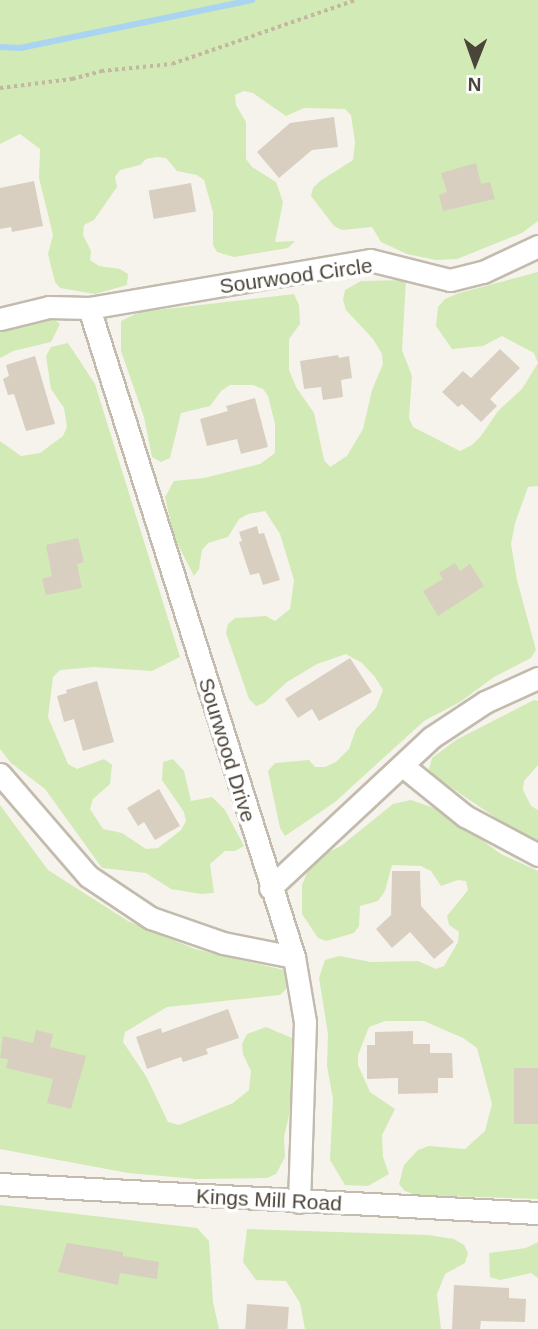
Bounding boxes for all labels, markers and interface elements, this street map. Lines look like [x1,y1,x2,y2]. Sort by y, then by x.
north arrow [440,28,510,98]
text: N [468,74,482,95]
street label: Sourwood Circle [218,253,374,299]
street label: Sourwood Drive [193,675,261,825]
street label: Kings Mill Road [195,1184,343,1216]

